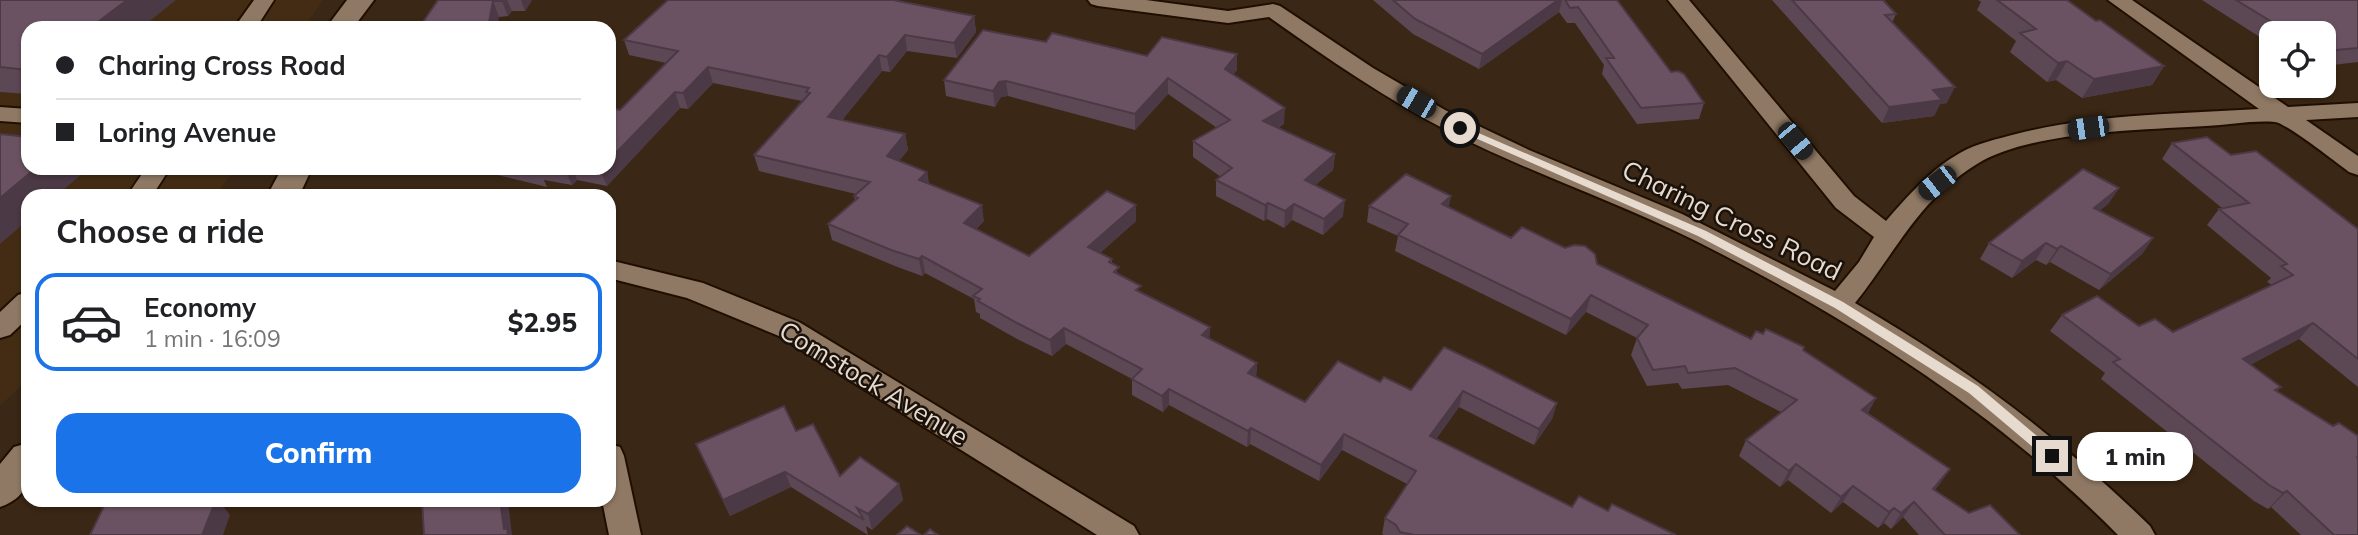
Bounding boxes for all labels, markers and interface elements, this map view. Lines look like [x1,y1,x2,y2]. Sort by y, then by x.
map controls [2259,21,2336,98]
button: locate [2259,21,2336,98]
text: Charing Cross Road [98,49,346,82]
car [1393,82,1440,122]
route start [1444,112,1476,144]
car [2066,115,2111,141]
text: Loring Avenue [98,116,276,149]
car [1774,118,1817,164]
street label: Charing Cross Road [1617,153,1847,287]
car [1914,162,1961,204]
text: Choose a ride [56,211,264,251]
icon: car [60,291,123,354]
text: Economy [144,291,256,324]
text: $2.95 [508,306,577,339]
street label: Comstock Avenue [773,314,975,452]
text: 1 min · 16:09 [144,324,281,353]
button: Confirm [56,413,581,493]
callout: 1 min [2076,432,2192,480]
route end [2036,440,2068,472]
text: 1 min [2104,442,2166,471]

